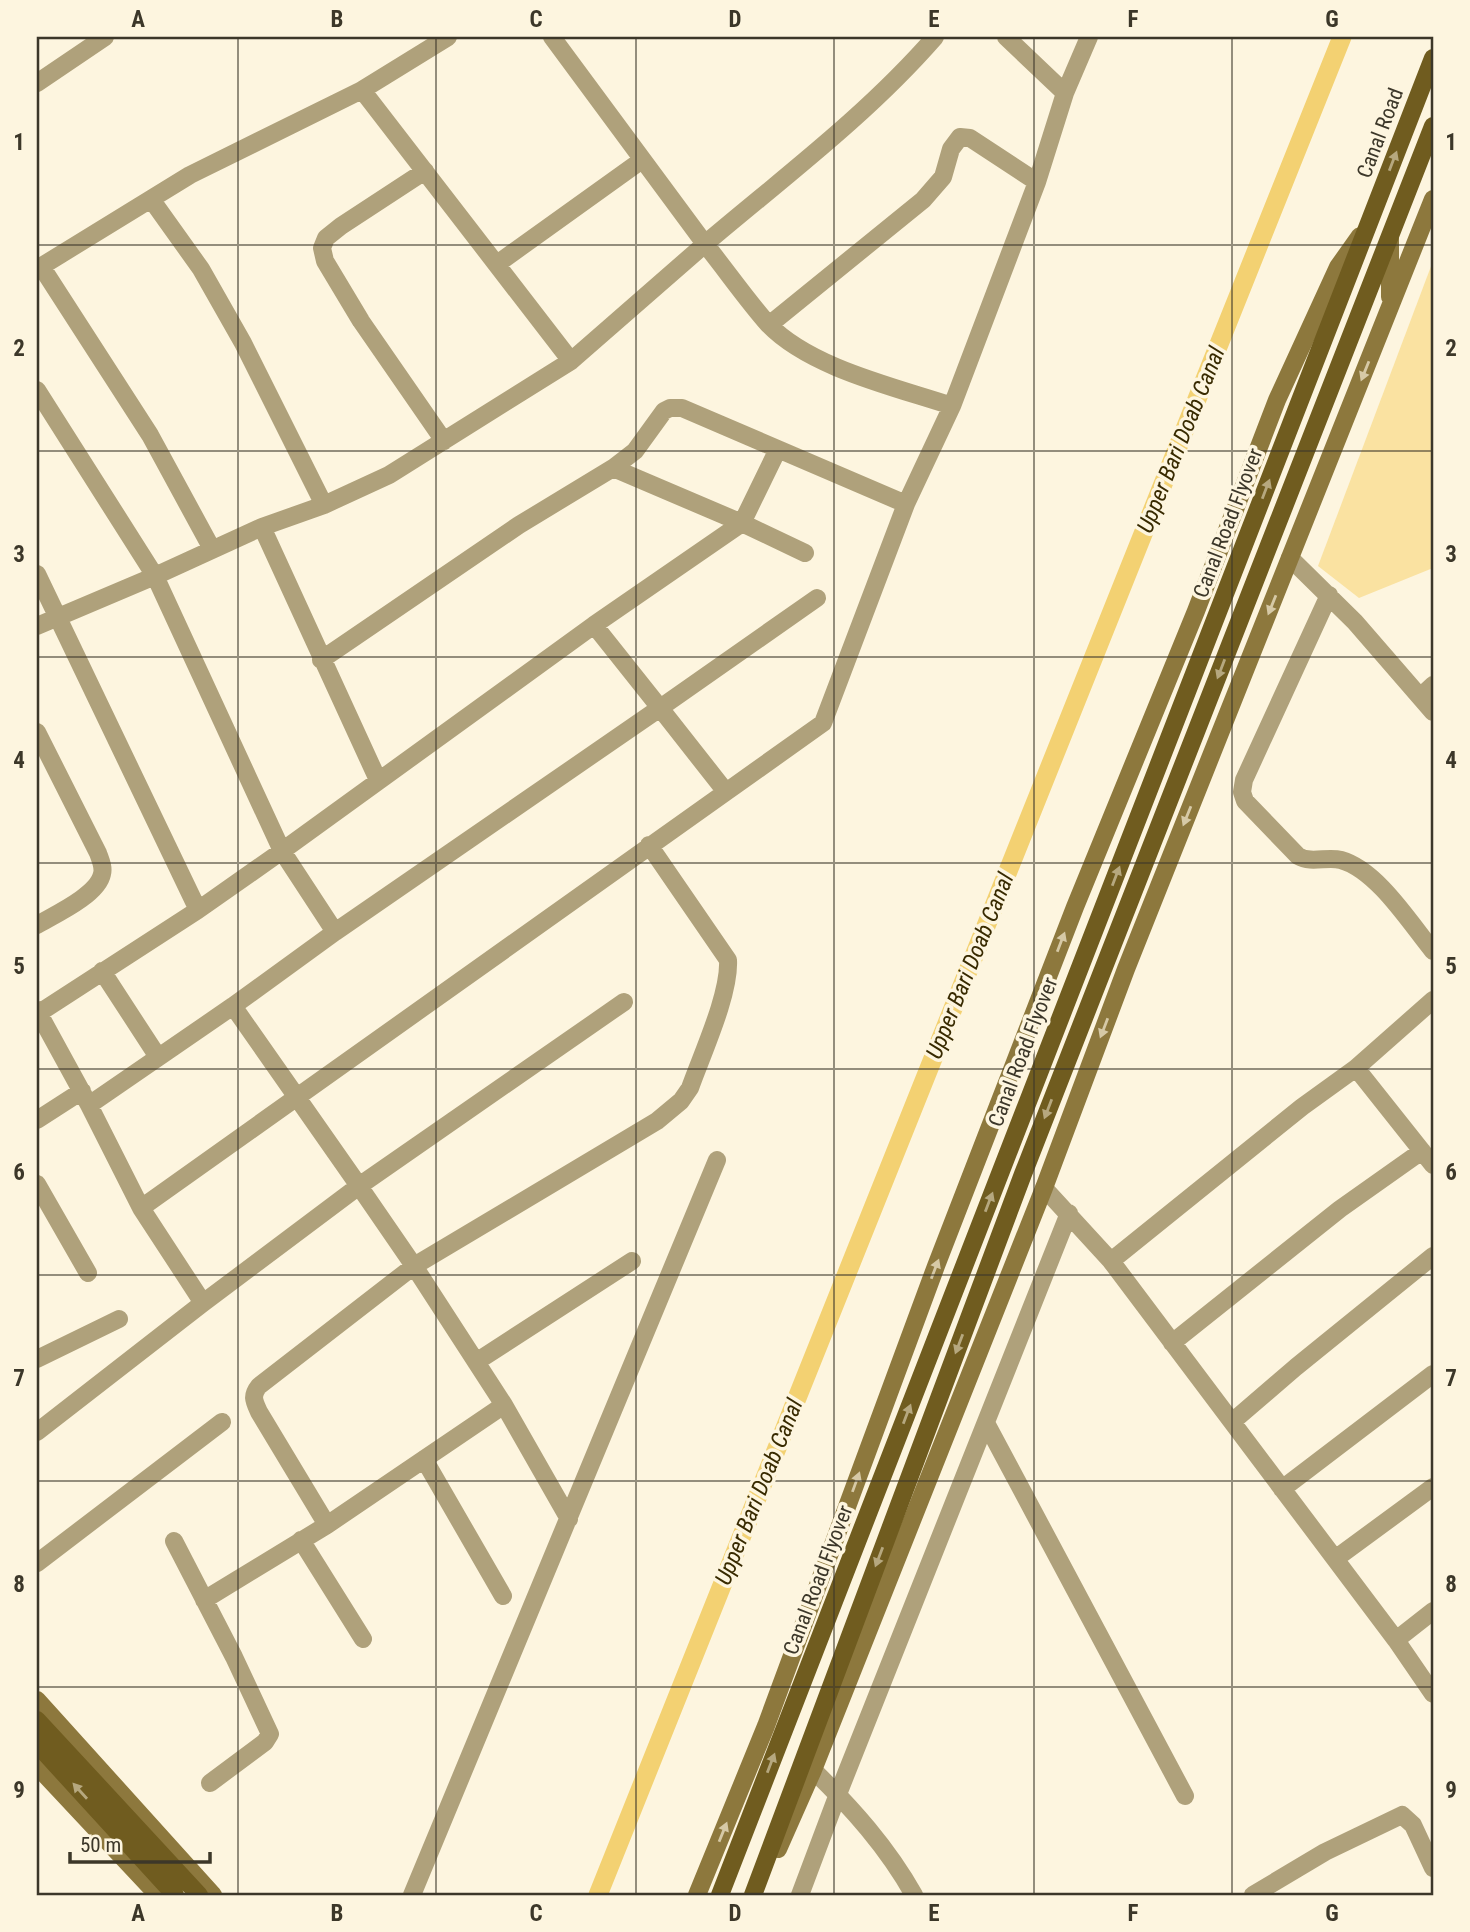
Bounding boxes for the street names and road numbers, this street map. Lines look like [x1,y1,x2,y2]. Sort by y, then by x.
street label: Canal Road [1352,85,1408,181]
street label: Canal Road Flyover [1189,445,1267,601]
street label: Canal Road Flyover [984,974,1062,1130]
street label: Canal Road Flyover [779,1502,857,1658]

